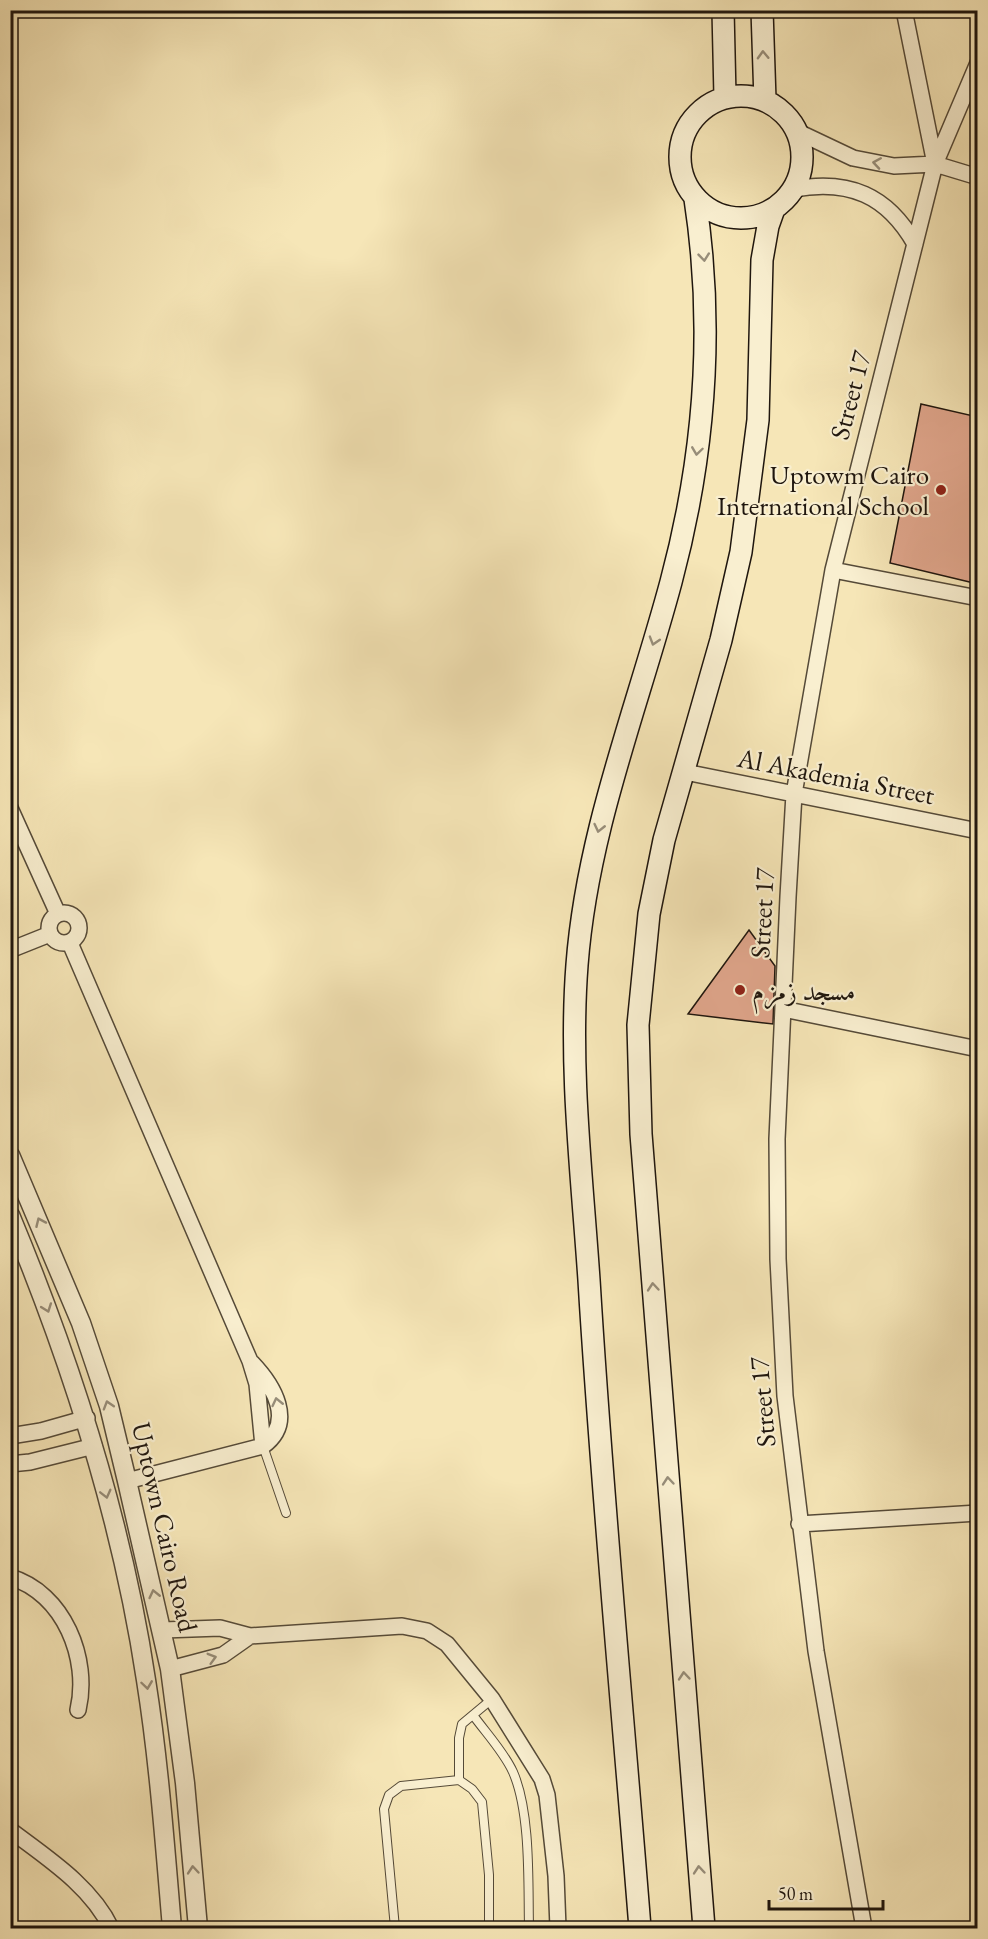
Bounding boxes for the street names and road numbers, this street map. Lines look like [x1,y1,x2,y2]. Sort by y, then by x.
street label: Street 17 [821,346,879,443]
street label: Al Akademia Street [734,740,938,812]
street label: Street 17 [742,866,782,959]
street label: Street 17 [741,1354,783,1449]
street label: Uptown Cairo Road [124,1419,206,1636]

